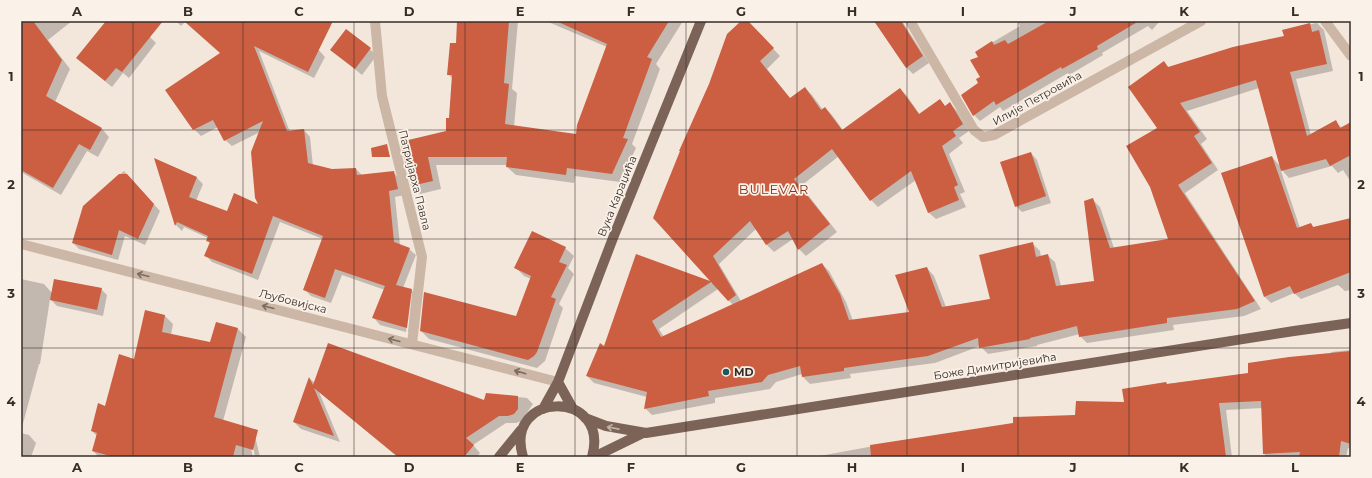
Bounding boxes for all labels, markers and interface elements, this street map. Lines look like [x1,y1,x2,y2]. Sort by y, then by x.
text: A [71,3,83,19]
text: B [183,3,193,19]
text: C [294,3,304,19]
text: D [404,3,415,19]
text: E [516,3,525,19]
text: F [627,3,635,19]
text: G [736,3,746,19]
text: H [847,3,857,19]
text: I [961,3,965,19]
text: J [1068,3,1077,19]
text: K [1179,3,1189,19]
text: L [1291,3,1299,19]
text: 1 [8,68,14,84]
street label: Илије Петровића [990,68,1084,128]
text: 1 [1358,68,1364,84]
street label: Патријарха Павла [396,128,434,232]
street label: Вука Караџића [594,153,640,239]
text: 2 [7,176,15,192]
text: 2 [1357,176,1365,192]
district label: BULEVAR [739,181,809,197]
one-way arrow [136,271,149,278]
text: 3 [6,285,15,301]
text: 3 [1356,285,1365,301]
street label: Љубовијска [258,286,328,316]
one-way arrow [262,303,275,311]
one-way arrow [388,335,401,343]
street label: Боже Димитријевића [933,349,1057,383]
place label: MD [734,365,754,379]
marker: MD [721,367,731,377]
one-way arrow [514,368,527,375]
text: 4 [7,393,16,409]
text: 4 [1357,393,1366,409]
one-way arrow [607,423,620,431]
text: A [71,459,83,475]
text: B [183,459,193,475]
text: C [294,459,304,475]
text: D [404,459,415,475]
text: E [516,459,525,475]
text: F [627,459,635,475]
text: G [736,459,746,475]
text: H [847,459,857,475]
text: I [961,459,965,475]
text: J [1068,459,1077,475]
text: K [1179,459,1189,475]
text: L [1291,459,1299,475]

